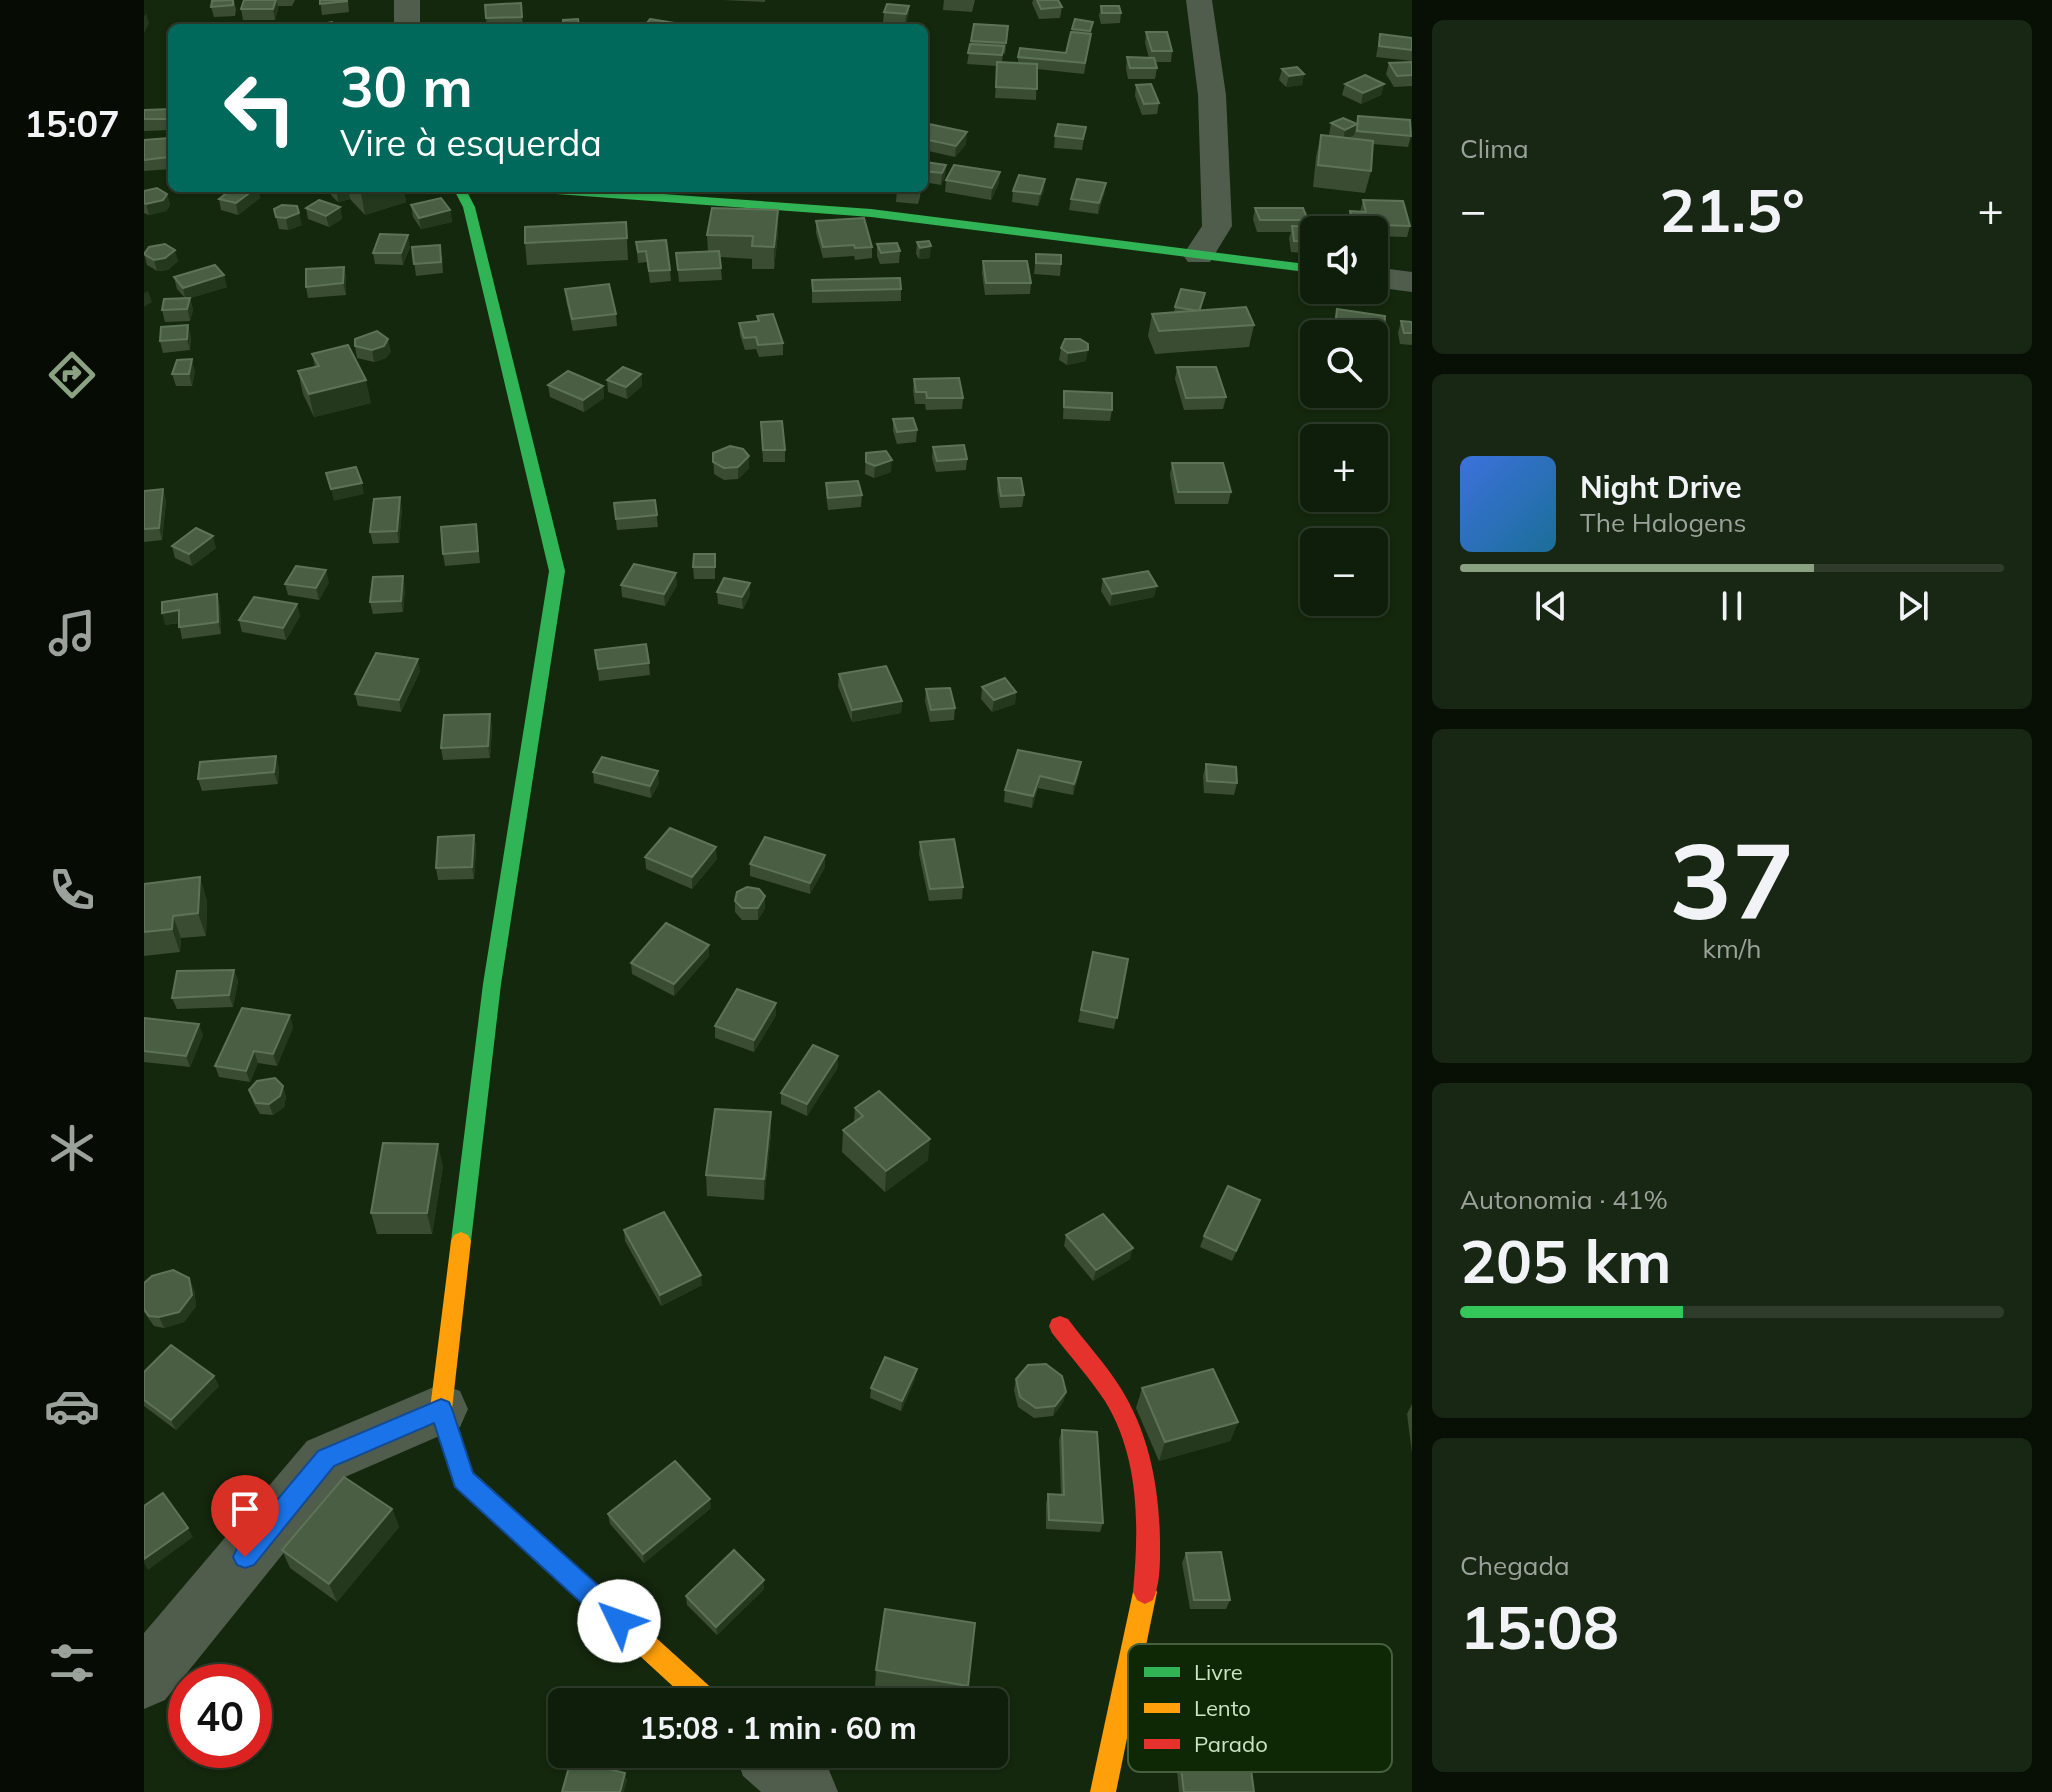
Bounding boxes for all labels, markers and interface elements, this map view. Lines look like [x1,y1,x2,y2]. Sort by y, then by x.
text: 30 m [340,51,473,121]
icon: left [208,56,312,160]
text: 15:07 [24,101,120,146]
text: Vire à esquerda [340,120,602,165]
text: Clima [1460,132,1529,165]
text: 21.5° [1659,172,1805,247]
text: − [1460,182,1486,237]
text: + [1978,182,2004,237]
map controls [1300,216,1388,616]
button: sound [1300,216,1388,304]
button: search [1300,320,1388,408]
icon: directions [44,347,100,403]
button: + [1300,424,1388,512]
text: Night Drive [1580,468,1742,506]
text: The Halogens [1580,506,1746,539]
button: − [1300,528,1388,616]
icon: previous [1529,584,1573,628]
icon: pause [1710,584,1754,628]
icon: next [1891,584,1935,628]
icon: music [44,605,100,661]
text: 37 [1670,814,1794,945]
icon: phone [44,862,100,918]
text: km/h [1703,932,1761,965]
icon: climate [44,1120,100,1176]
text: Autonomia · 41% [1460,1183,1668,1216]
text: 205 km [1460,1223,1672,1298]
icon: car [44,1378,100,1434]
pin [211,1475,279,1557]
icon: arrive [223,1487,267,1531]
text: Chegada [1460,1549,1570,1582]
position arrow [577,1579,661,1663]
text: 15:08 [1460,1589,1619,1664]
icon: filters [44,1635,100,1691]
legend [1128,1644,1392,1772]
text: Livre [1194,1658,1243,1686]
speed limit sign: 40 [168,1664,272,1768]
text: Lento [1194,1694,1251,1722]
text: 15:08 · 1 min · 60 m [639,1709,917,1747]
text: Parado [1194,1730,1268,1758]

